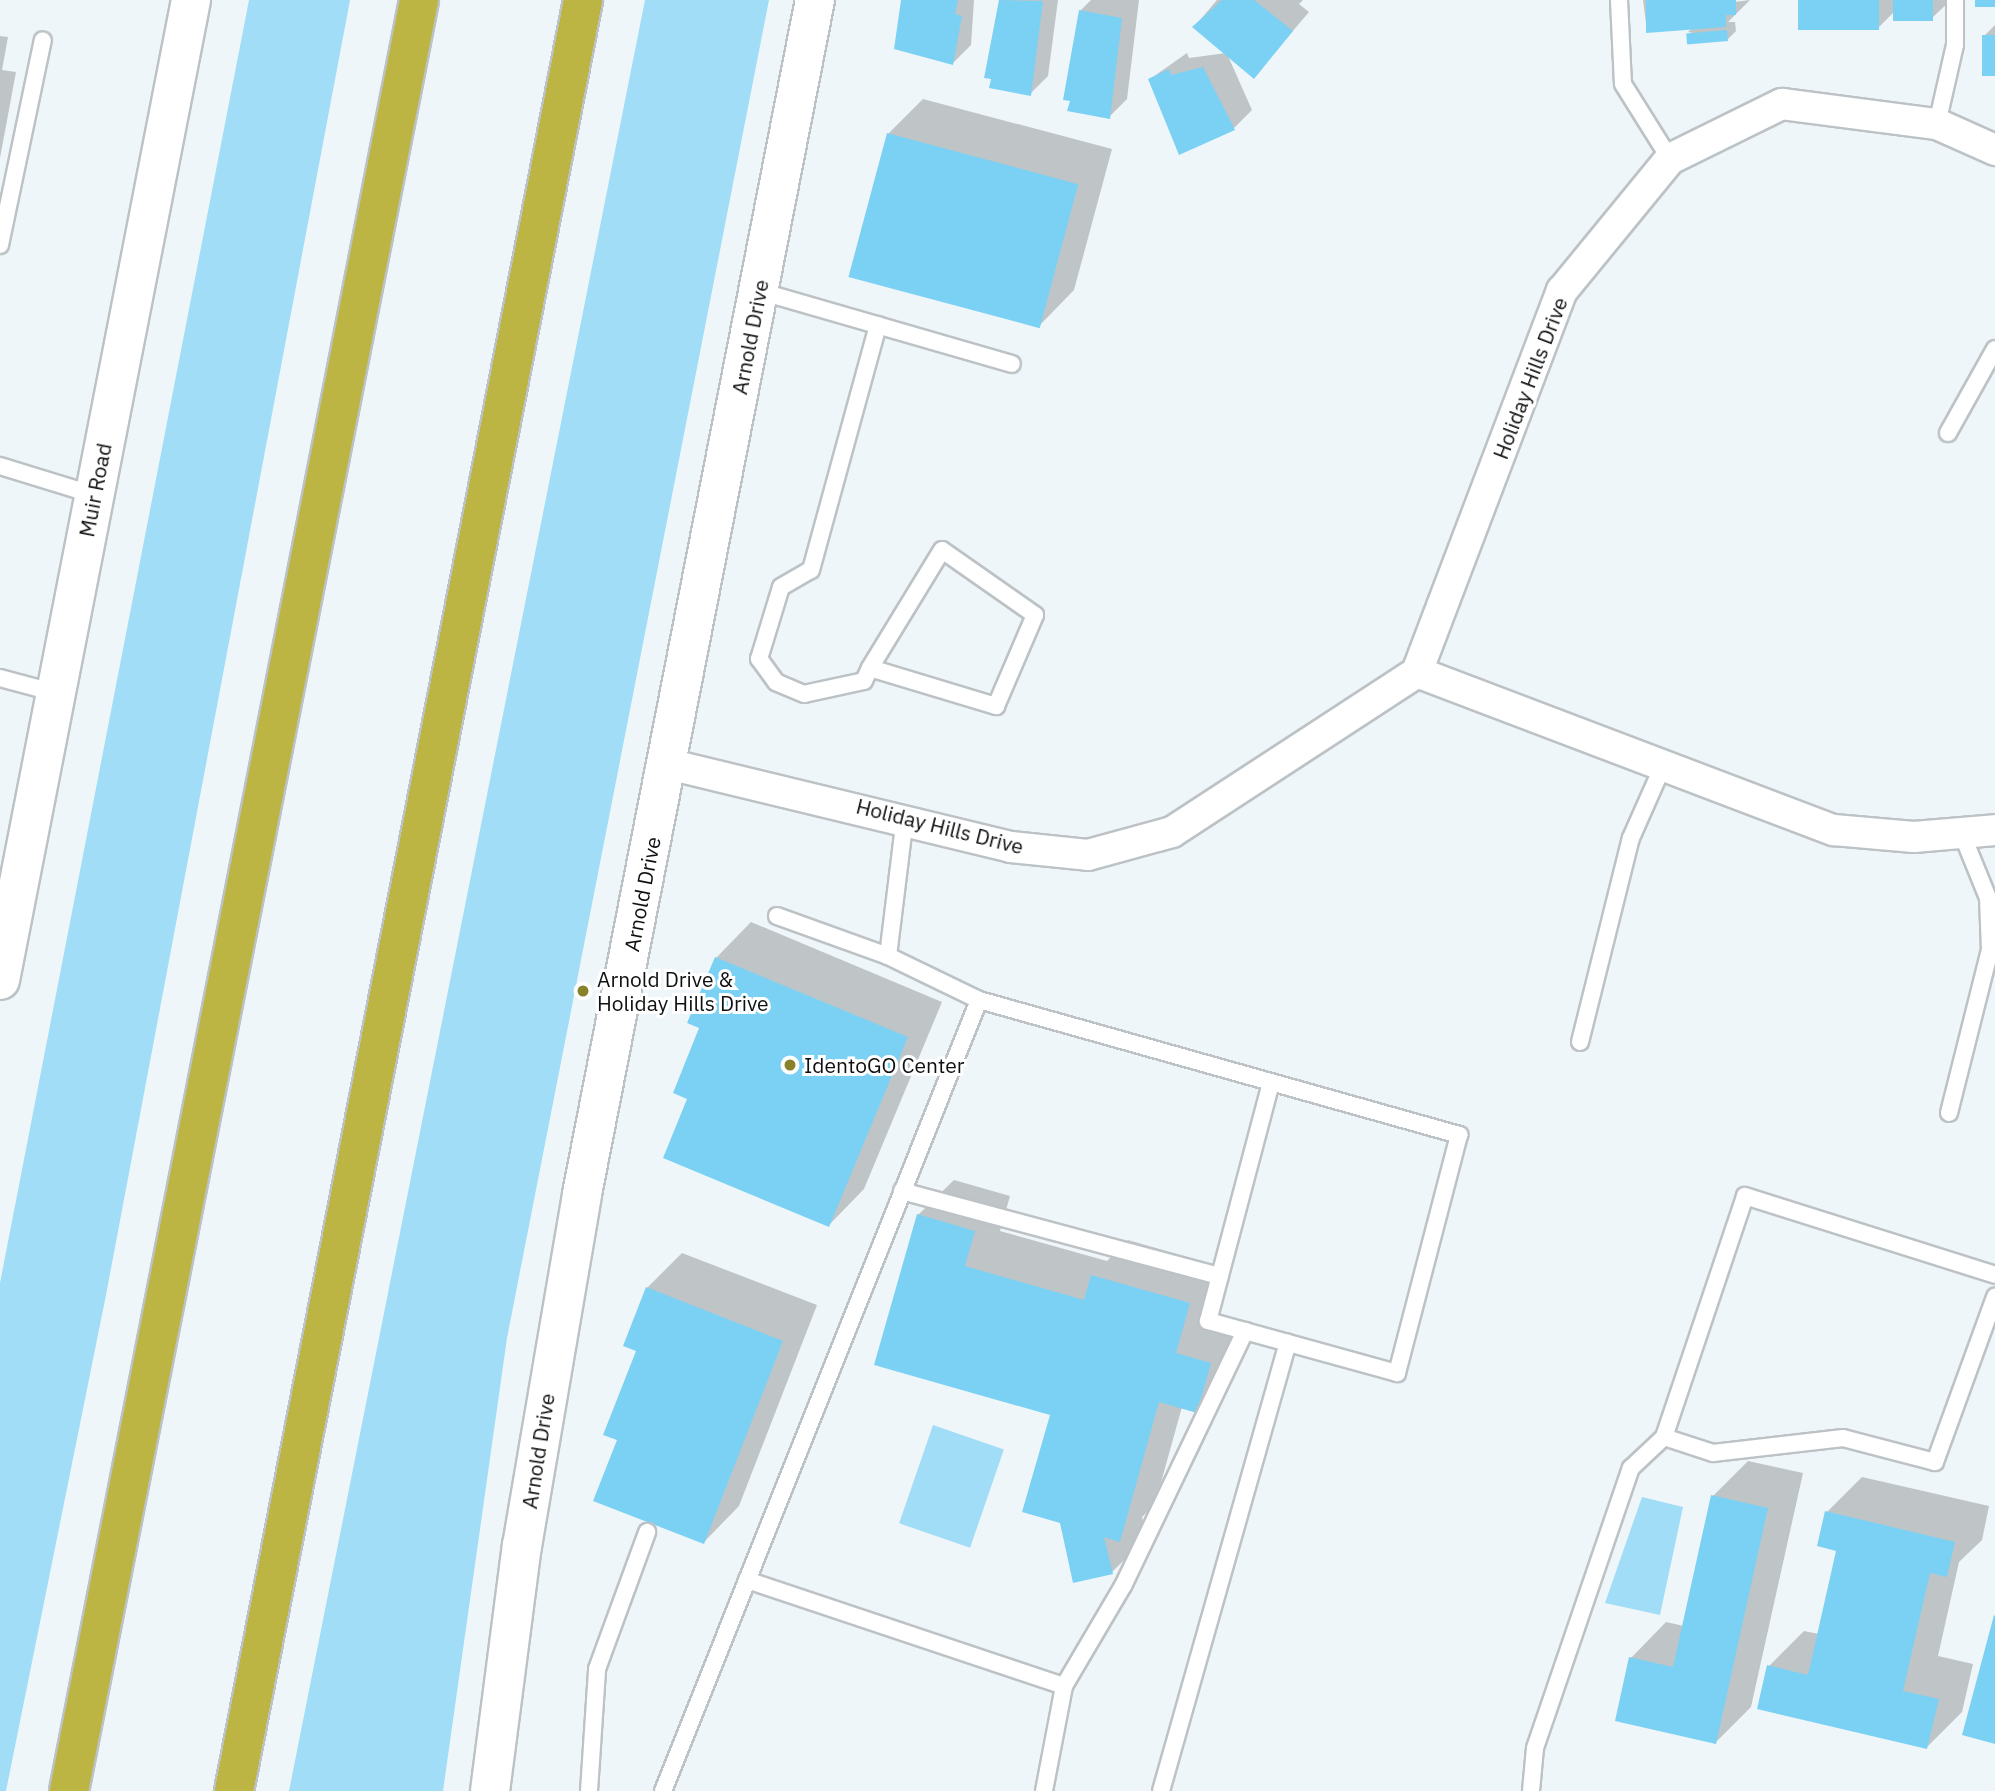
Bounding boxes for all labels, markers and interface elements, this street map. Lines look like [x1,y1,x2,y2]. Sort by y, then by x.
street label: Arnold Drive [727,277,773,397]
street label: Holiday Hills Drive [1487,293,1573,463]
street label: Muir Road [74,441,116,539]
street label: Holiday Hills Drive [854,793,1026,859]
street label: Arnold Drive [619,834,665,954]
place label: Arnold Drive & Holiday Hills Drive [597,966,769,1016]
marker: Arnold Drive & Holiday Hills Drive [575,983,591,999]
place label: IdentoGO Center [804,1052,964,1078]
marker: IdentoGO Center [782,1057,798,1073]
street label: Arnold Drive [516,1392,560,1510]

